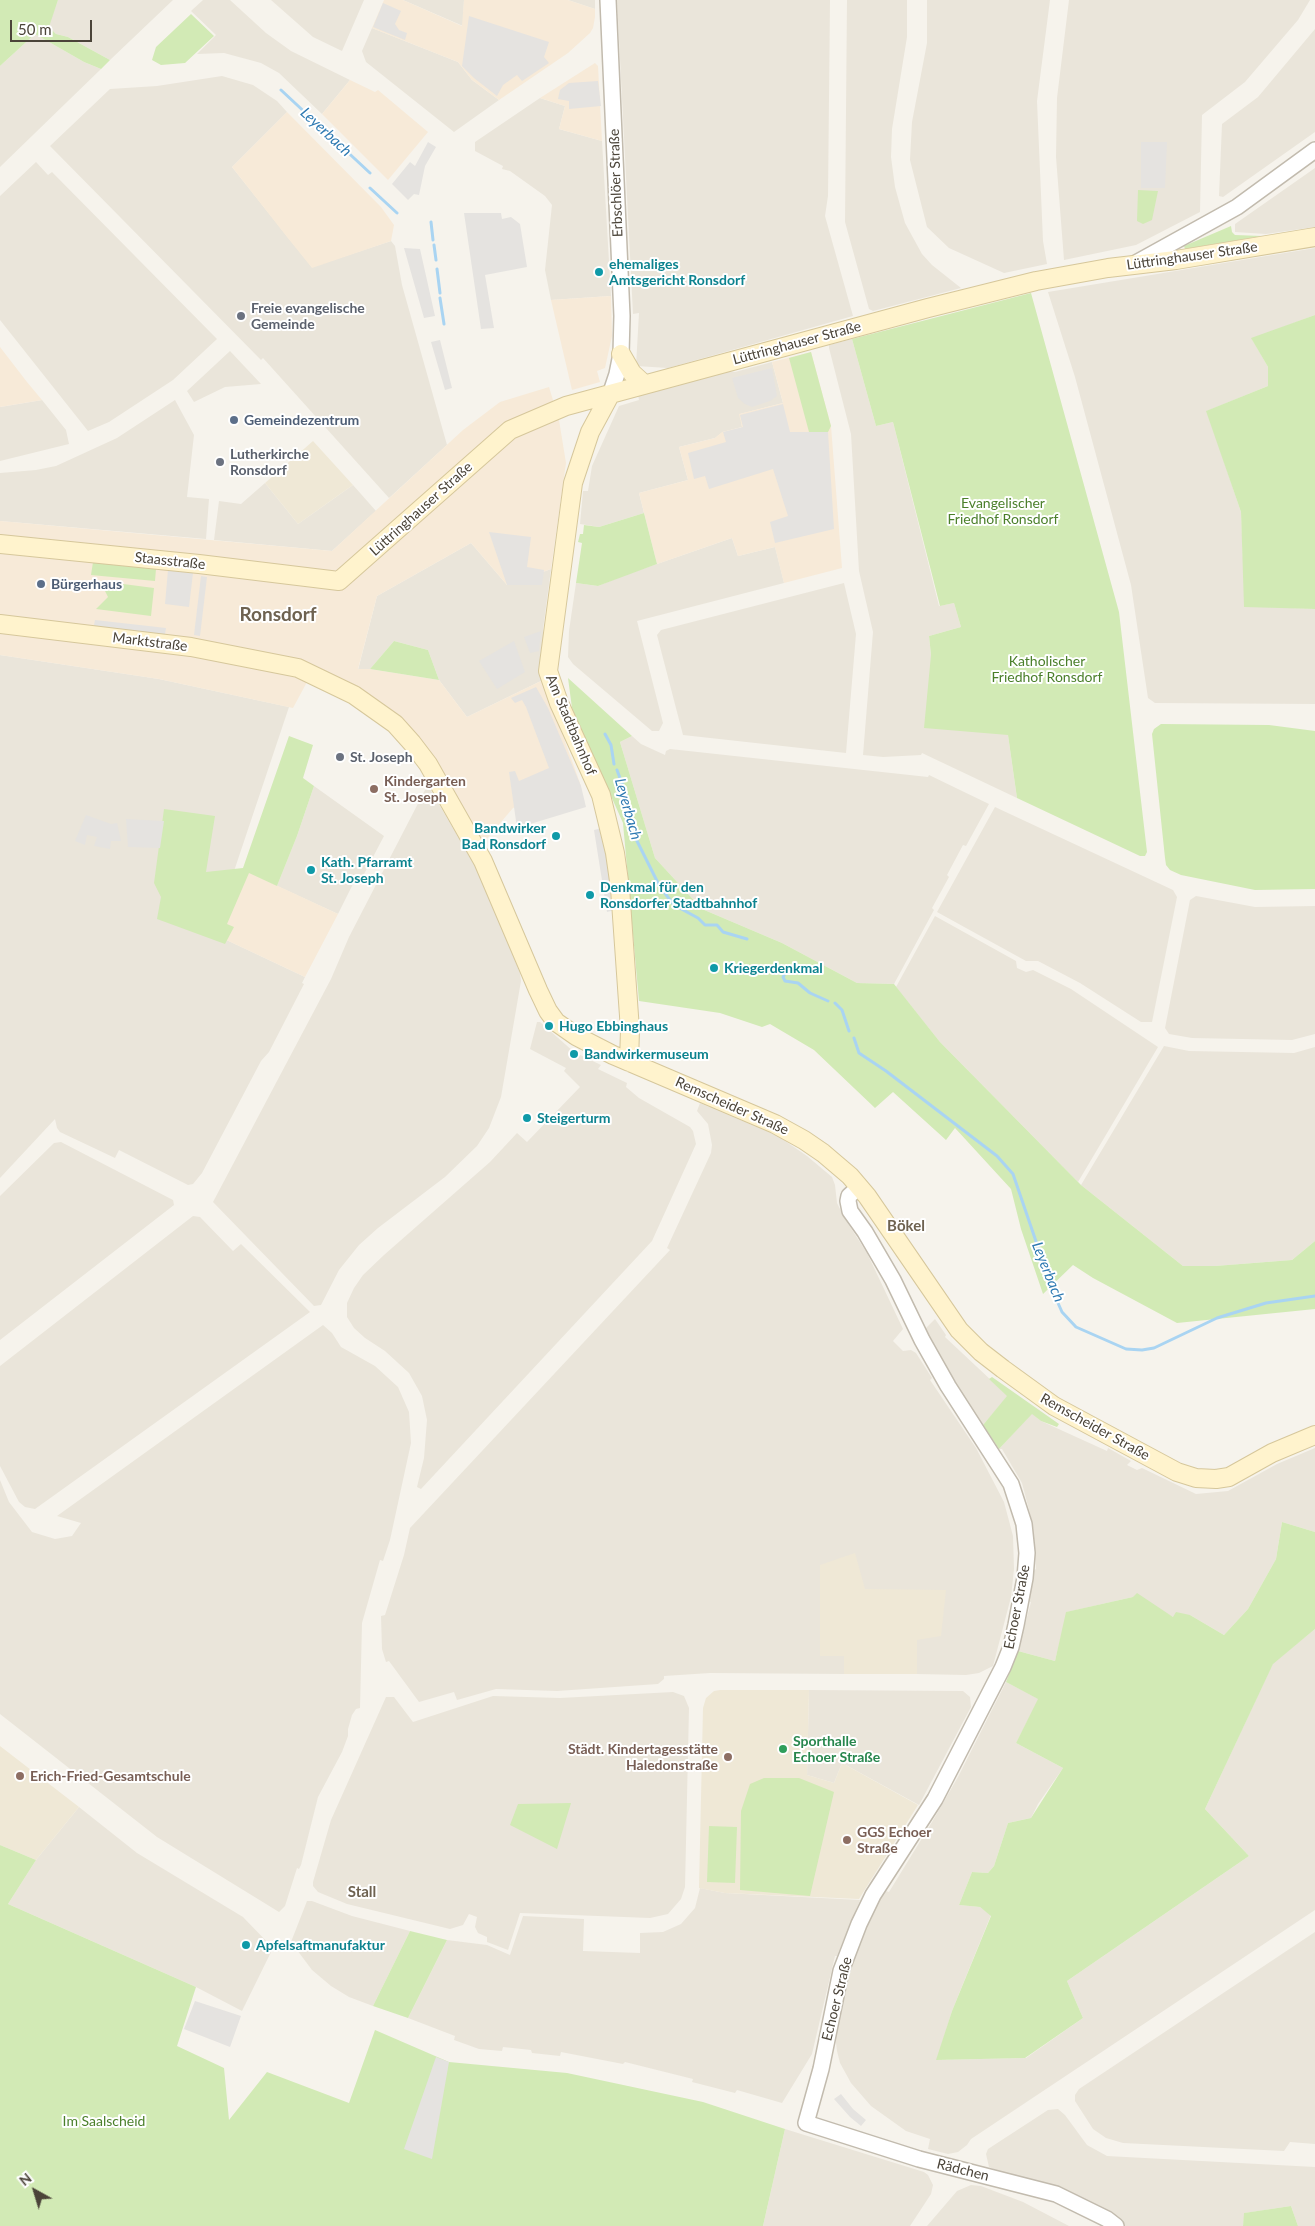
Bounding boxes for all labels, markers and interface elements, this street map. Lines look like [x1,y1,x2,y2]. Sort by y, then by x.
scale bar [12,10,95,42]
text: 50 m [18,20,52,38]
water label: Leyerbach [297,104,355,160]
street label: Erbschlöer Straße [606,129,626,237]
street label: Lüttringhauser Straße [1125,238,1259,274]
place label: ehemaliges Amtsgericht Ronsdorf [609,256,745,288]
marker: ehemaliges Amtsgericht Ronsdorf [593,266,605,278]
place label: Freie evangelische Gemeinde [251,300,365,332]
marker: Freie evangelische Gemeinde [235,310,247,322]
street label: Lüttringhauser Straße [731,318,863,368]
place label: Gemeindezentrum [244,412,359,428]
marker: Gemeindezentrum [228,414,240,426]
place label: Lutherkirche Ronsdorf [230,446,309,478]
marker: Lutherkirche Ronsdorf [214,456,226,468]
street label: Lüttringhauser Straße [366,459,476,559]
park label: Evangelischer Friedhof Ronsdorf [948,495,1058,528]
street label: Staasstraße [134,549,206,573]
place label: Bürgerhaus [51,576,122,592]
marker: Bürgerhaus [35,578,47,590]
district label: Ronsdorf [239,604,317,626]
street label: Marktstraße [112,629,188,655]
park label: Katholischer Friedhof Ronsdorf [992,653,1102,686]
street label: Am Stadtbahnhof [542,672,600,778]
place label: St. Joseph [350,749,413,765]
marker: St. Joseph [334,751,346,763]
place label: Kindergarten St. Joseph [384,773,466,806]
water label: Leyerbach [611,776,645,842]
marker: Kindergarten St. Joseph [368,783,380,795]
place label: Bandwirker Bad Ronsdorf [462,820,546,852]
marker: Bandwirker Bad Ronsdorf [550,830,562,842]
place label: Kath. Pfarramt St. Joseph [321,854,412,886]
marker: Kath. Pfarramt St. Joseph [305,864,317,876]
place label: Denkmal für den Ronsdorfer Stadtbahnhof [600,879,757,912]
marker: Denkmal für den Ronsdorfer Stadtbahnhof [584,889,596,901]
place label: Kriegerdenkmal [724,960,823,976]
marker: Kriegerdenkmal [708,962,720,974]
place label: Hugo Ebbinghaus [559,1018,668,1034]
marker: Hugo Ebbinghaus [543,1020,555,1032]
place label: Bandwirkermuseum [584,1046,709,1062]
marker: Bandwirkermuseum [568,1048,580,1060]
street label: Remscheider Straße [673,1073,791,1139]
place label: Steigerturm [537,1110,611,1126]
marker: Steigerturm [521,1112,533,1124]
district label: Bökel [887,1217,925,1235]
water label: Leyerbach [1028,1239,1068,1305]
street label: Remscheider Straße [1037,1390,1153,1464]
street label: Echoer Straße [1001,1563,1033,1651]
place label: Sporthalle Echoer Straße [793,1733,880,1765]
place label: Städt. Kindertagesstätte Haledonstraße [568,1741,718,1774]
marker: Sporthalle Echoer Straße [777,1743,789,1755]
marker: Städt. Kindertagesstätte Haledonstraße [722,1751,734,1763]
place label: Erich-Fried-Gesamtschule [30,1768,191,1784]
marker: Erich-Fried-Gesamtschule [14,1770,26,1782]
place label: GGS Echoer Straße [857,1824,932,1856]
marker: GGS Echoer Straße [841,1834,853,1846]
district label: Stall [348,1883,376,1901]
place label: Apfelsaftmanufaktur [256,1937,385,1953]
marker: Apfelsaftmanufaktur [240,1939,252,1951]
street label: Echoer Straße [818,1955,856,2043]
park label: Im Saalscheid [63,2113,145,2129]
street label: Rädchen [935,2155,991,2185]
north arrow [10,2166,60,2216]
text: N [16,2169,35,2189]

